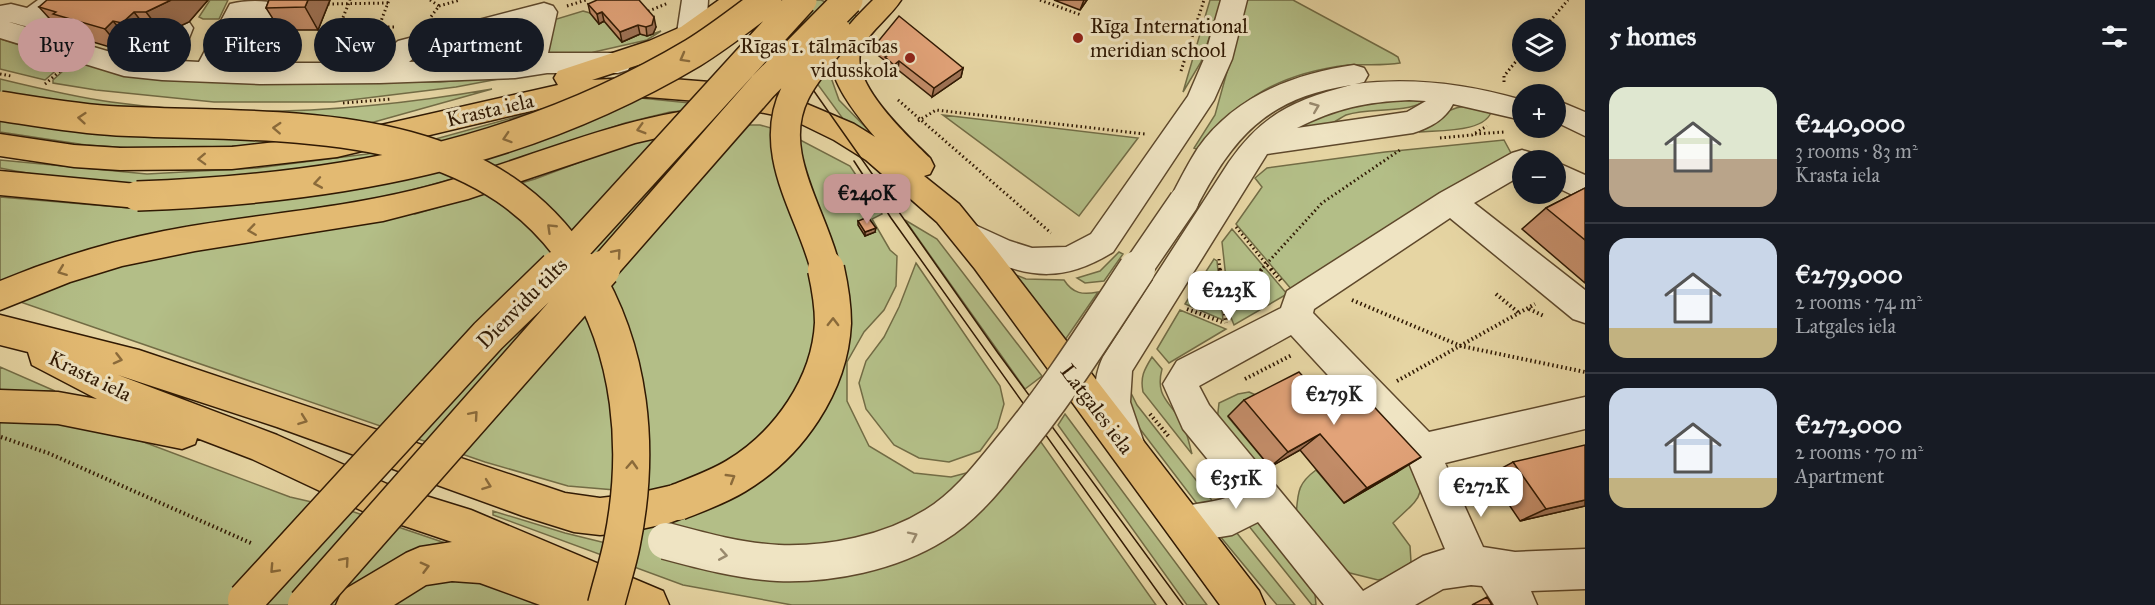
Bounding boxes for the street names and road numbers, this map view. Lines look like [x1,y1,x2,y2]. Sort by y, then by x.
street label: Krasta iela [444,87,536,133]
street label: Dienvidu tilts [471,252,573,354]
street label: Krasta iela [44,345,136,407]
street label: Latgales iela [1055,359,1139,459]

